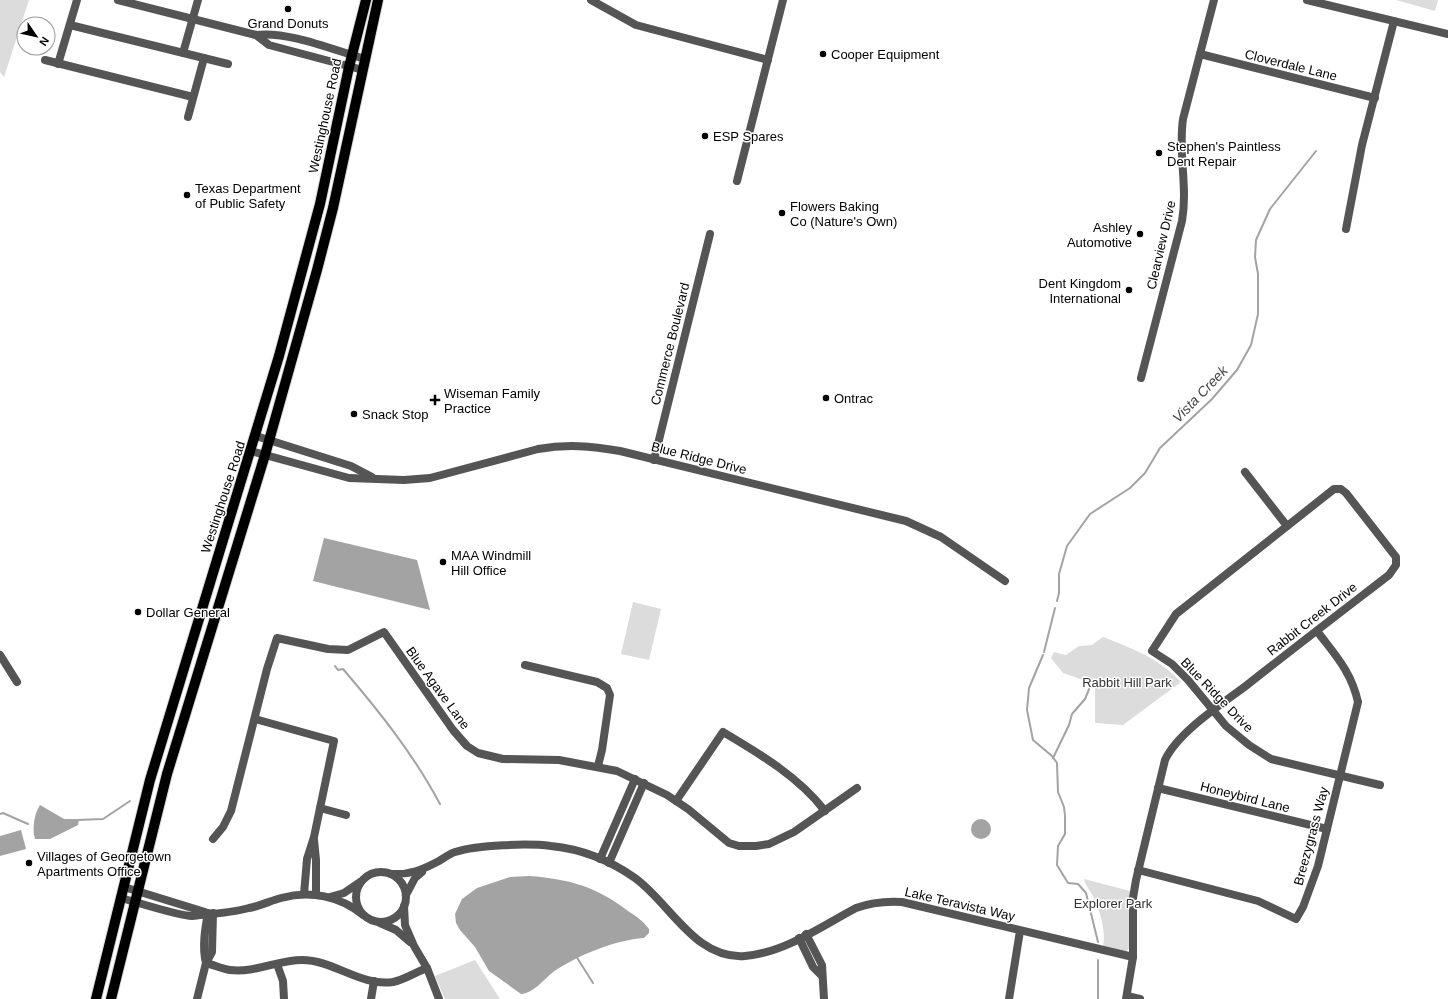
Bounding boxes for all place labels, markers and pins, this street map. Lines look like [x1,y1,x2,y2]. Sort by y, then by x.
marker: Grand Donuts [283,4,293,14]
place label: Grand Donuts [248,16,329,31]
place label: Cooper Equipment [831,47,940,62]
marker: Cooper Equipment [818,49,828,59]
place label: ESP Spares [713,129,784,144]
marker: ESP Spares [700,131,710,141]
place label: Stephen's Paintless Dent Repair [1167,139,1281,169]
marker: Stephen's Paintless Dent Repair [1154,148,1164,158]
place label: Texas Department of Public Safety [195,181,301,211]
marker: Texas Department of Public Safety [182,190,192,200]
place label: Flowers Baking Co (Nature's Own) [790,199,897,229]
marker: Flowers Baking Co (Nature's Own) [777,208,787,218]
place label: Ashley Automotive [1067,220,1132,250]
marker: Ashley Automotive [1135,229,1145,239]
place label: Dent Kingdom International [1039,276,1121,306]
marker: Dent Kingdom International [1124,285,1134,295]
place label: Wiseman Family Practice [444,386,541,416]
place label: Ontrac [834,391,874,406]
marker: Ontrac [821,393,831,403]
marker: Wiseman Family Practice [429,394,441,406]
place label: Snack Stop [362,407,429,422]
marker: Snack Stop [349,409,359,419]
place label: MAA Windmill Hill Office [451,548,531,578]
marker: MAA Windmill Hill Office [438,557,448,567]
place label: Dollar General [146,605,230,620]
marker: Dollar General [133,607,143,617]
place label: Villages of Georgetown Apartments Office [37,849,171,879]
marker: Villages of Georgetown Apartments Office [24,858,34,868]

